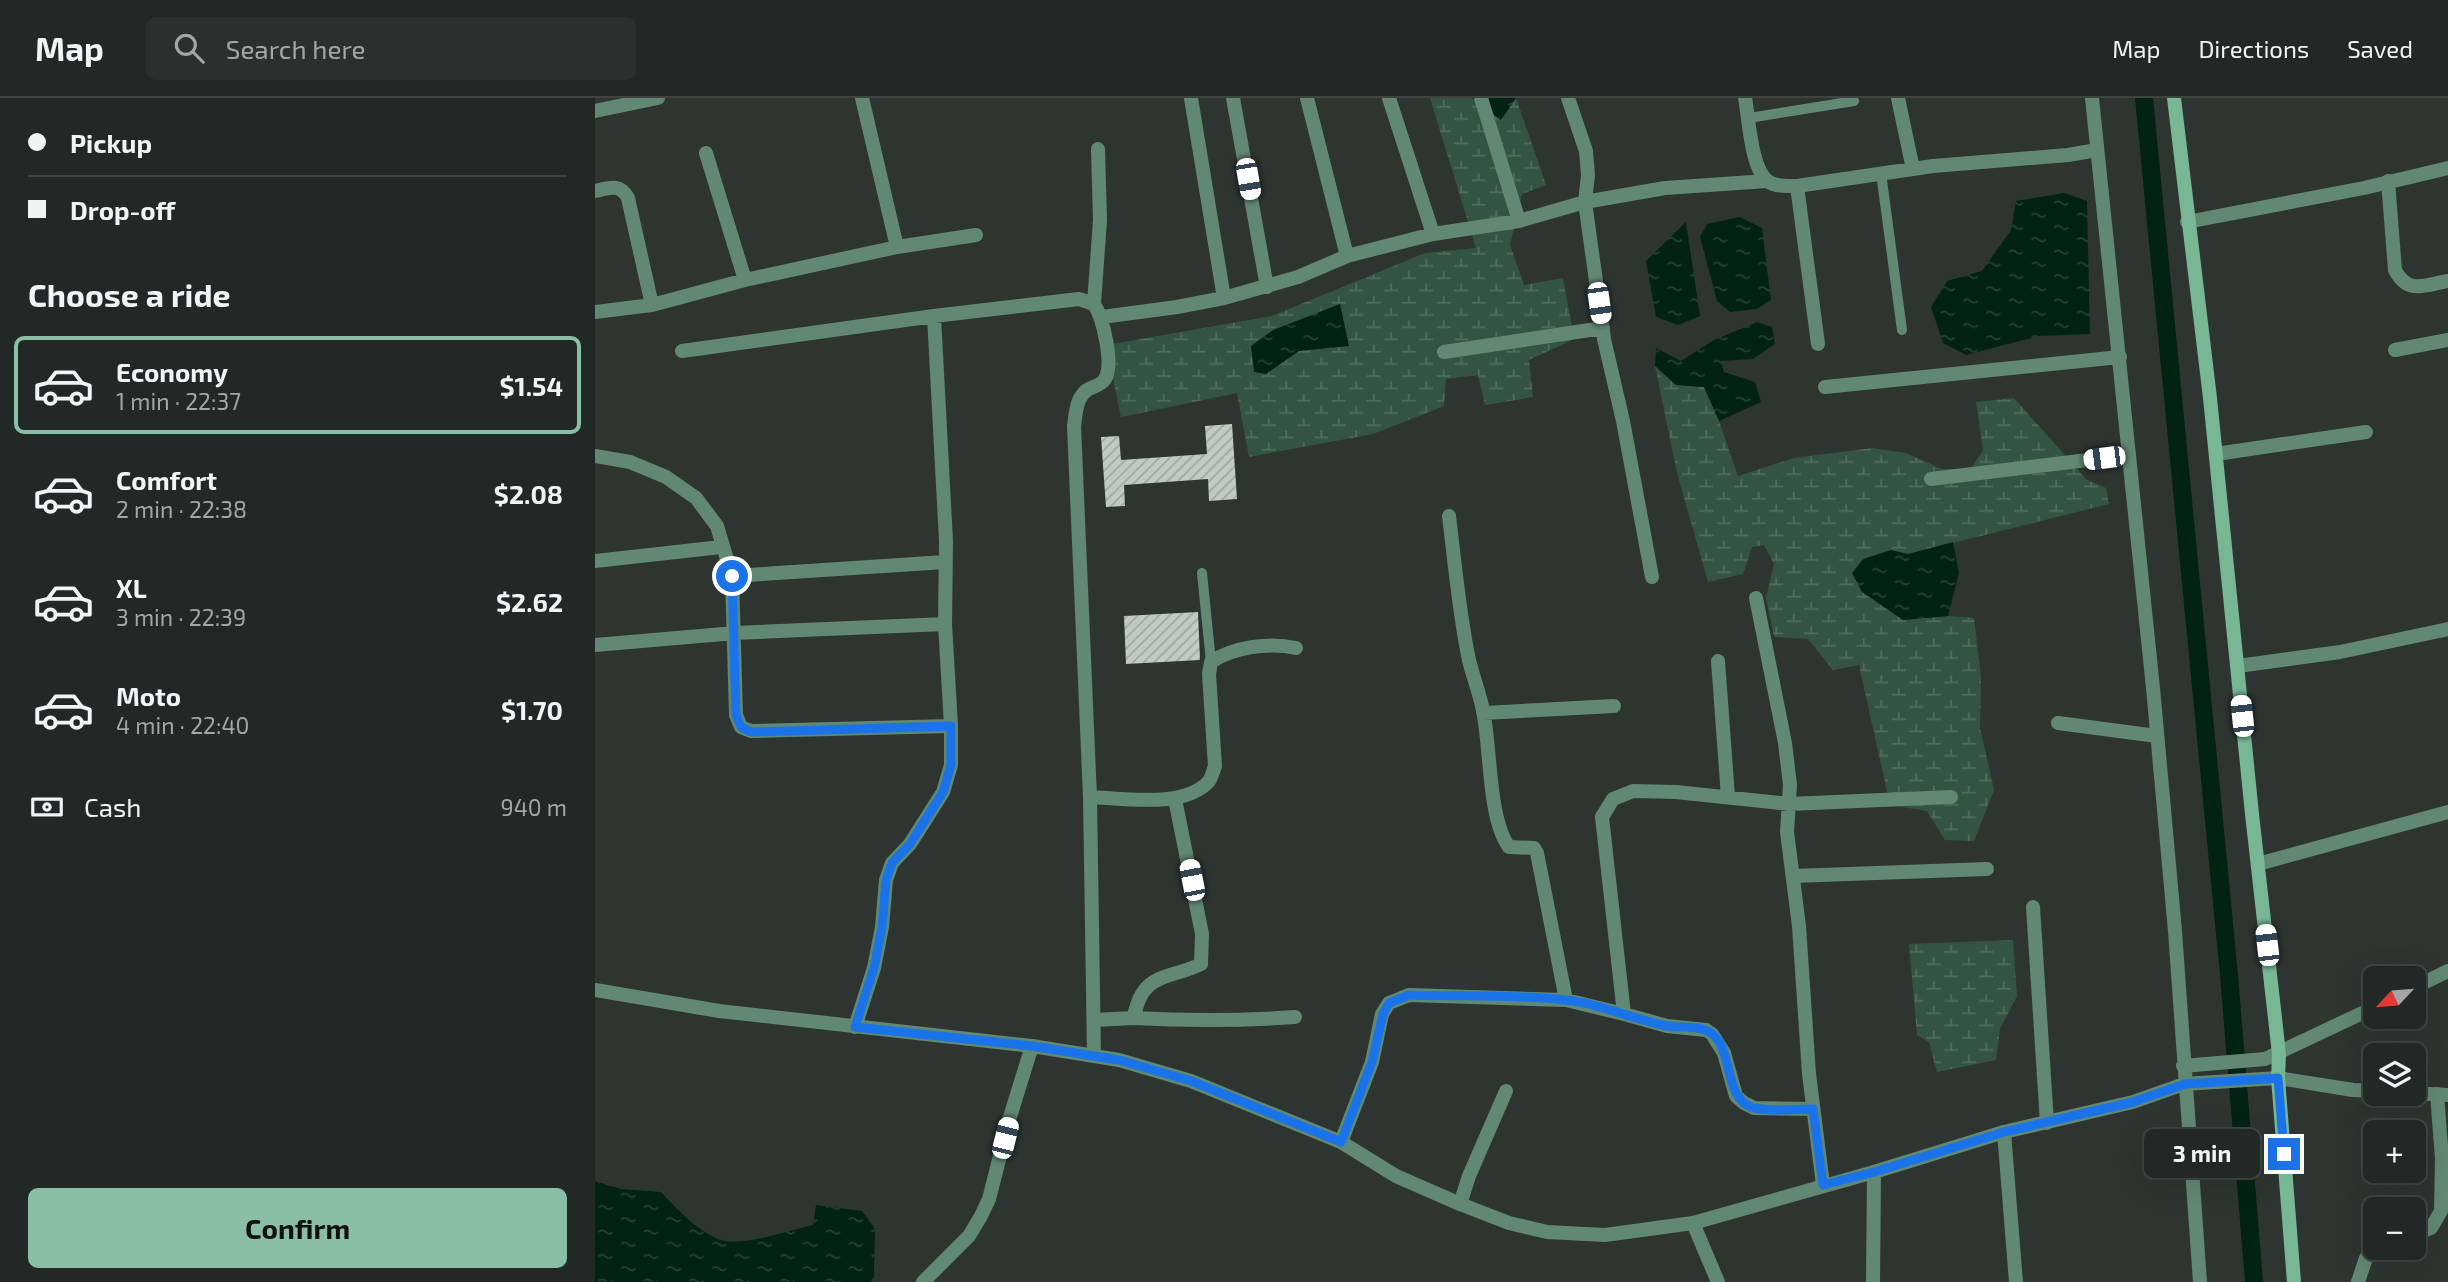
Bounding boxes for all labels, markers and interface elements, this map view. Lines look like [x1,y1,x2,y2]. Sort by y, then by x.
search box [146,17,636,80]
text: Map [35,28,104,68]
icon: search [170,29,208,67]
text: Search here [226,33,365,64]
text: Map [2112,34,2160,63]
text: Directions [2198,34,2309,63]
text: Saved [2347,34,2413,63]
text: Pickup [70,127,152,158]
car [1235,156,1262,202]
text: Drop-off [70,194,175,225]
text: Choose a ride [28,275,231,313]
car [1586,281,1613,325]
icon: car [32,354,95,417]
text: Economy [116,356,228,387]
text: $1.54 [499,370,563,401]
text: 1 min · 22:37 [116,387,241,415]
car [2082,445,2127,471]
icon: car [32,462,95,525]
text: Comfort [116,464,217,495]
text: $2.08 [494,478,563,509]
text: 2 min · 22:38 [116,495,247,523]
route start [716,560,748,592]
icon: car [32,570,95,633]
text: XL [116,572,147,603]
text: $2.62 [496,586,563,617]
text: 3 min · 22:39 [116,603,246,631]
icon: car [32,678,95,741]
text: Moto [116,680,181,711]
text: $1.70 [501,694,563,725]
car [2230,694,2255,738]
text: 4 min · 22:40 [116,711,249,739]
icon: cash [28,788,66,826]
text: Cash [84,791,141,822]
text: 940 m [501,793,567,821]
car [1178,857,1207,903]
car [2255,923,2280,967]
north arrow [2363,966,2425,1029]
map controls [2363,966,2426,1260]
button: layers [2363,1043,2426,1106]
car [990,1115,1021,1161]
button: + [2363,1120,2426,1183]
callout: 3 min [2144,1130,2259,1178]
route end [2268,1138,2300,1170]
text: 3 min [2173,1139,2231,1167]
button: Confirm [28,1188,567,1268]
button: − [2363,1197,2426,1260]

